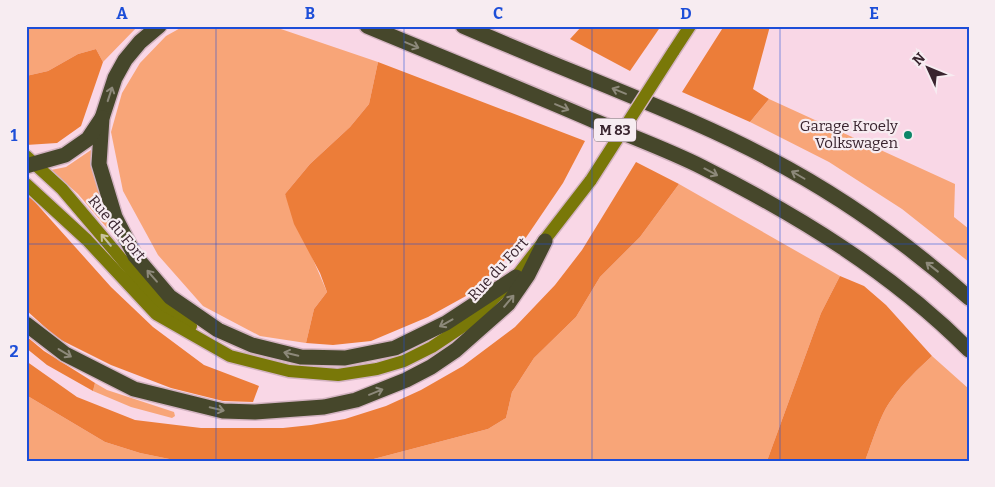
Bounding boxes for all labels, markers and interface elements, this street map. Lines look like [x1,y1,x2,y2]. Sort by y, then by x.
text: A [116,4,128,23]
text: B [305,4,315,23]
text: C [493,4,503,23]
text: D [680,4,692,23]
text: E [869,4,879,23]
one-way arrow [404,41,419,50]
north arrow [902,42,952,92]
text: N [909,49,929,69]
one-way arrow [106,86,116,102]
one-way arrow [612,86,627,95]
one-way arrow [554,103,569,113]
place label: Garage Kroely Volkswagen [800,117,898,152]
road number: M 83 [594,118,636,142]
text: 1 [11,126,18,145]
marker: Garage Kroely Volkswagen [902,129,914,141]
one-way arrow [703,168,718,177]
one-way arrow [790,170,805,180]
street label: Rue du Fort [84,192,150,265]
street label: Rue du Fort [464,233,532,304]
one-way arrow [100,234,111,247]
one-way arrow [926,261,939,272]
one-way arrow [147,269,158,282]
one-way arrow [503,295,514,308]
one-way arrow [438,318,453,328]
text: 2 [9,342,19,361]
one-way arrow [58,348,72,358]
one-way arrow [283,349,299,358]
one-way arrow [368,387,383,396]
one-way arrow [208,405,224,414]

